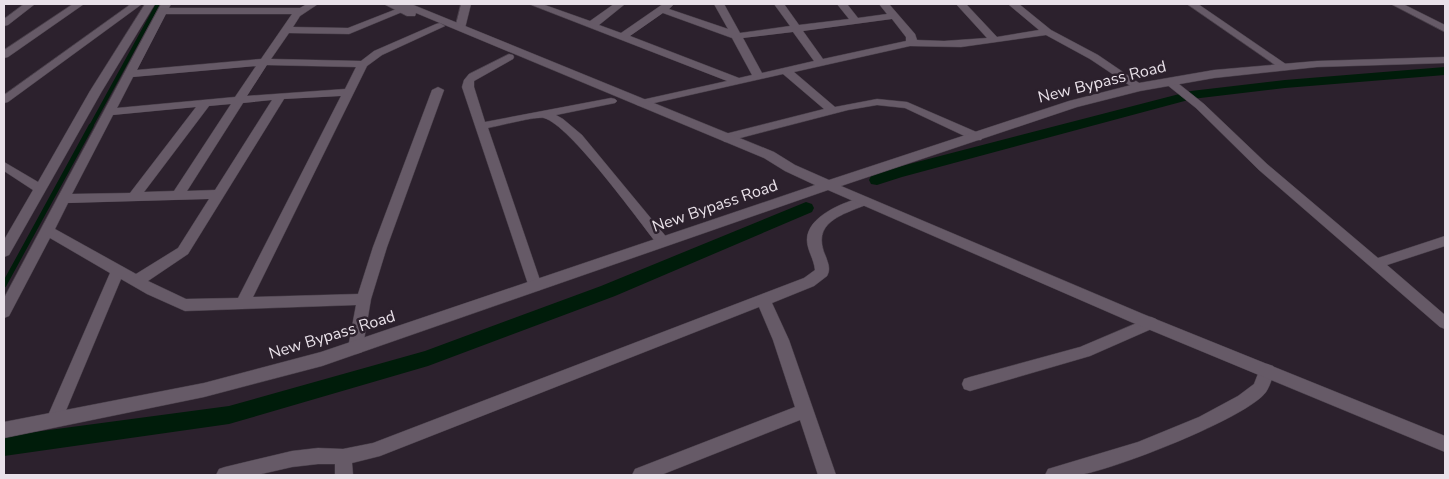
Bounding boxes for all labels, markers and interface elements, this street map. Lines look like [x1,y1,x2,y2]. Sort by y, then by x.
street label: New Bypass Road [1036,55,1168,109]
street label: New Bypass Road [649,174,781,238]
street label: New Bypass Road [266,305,398,365]

